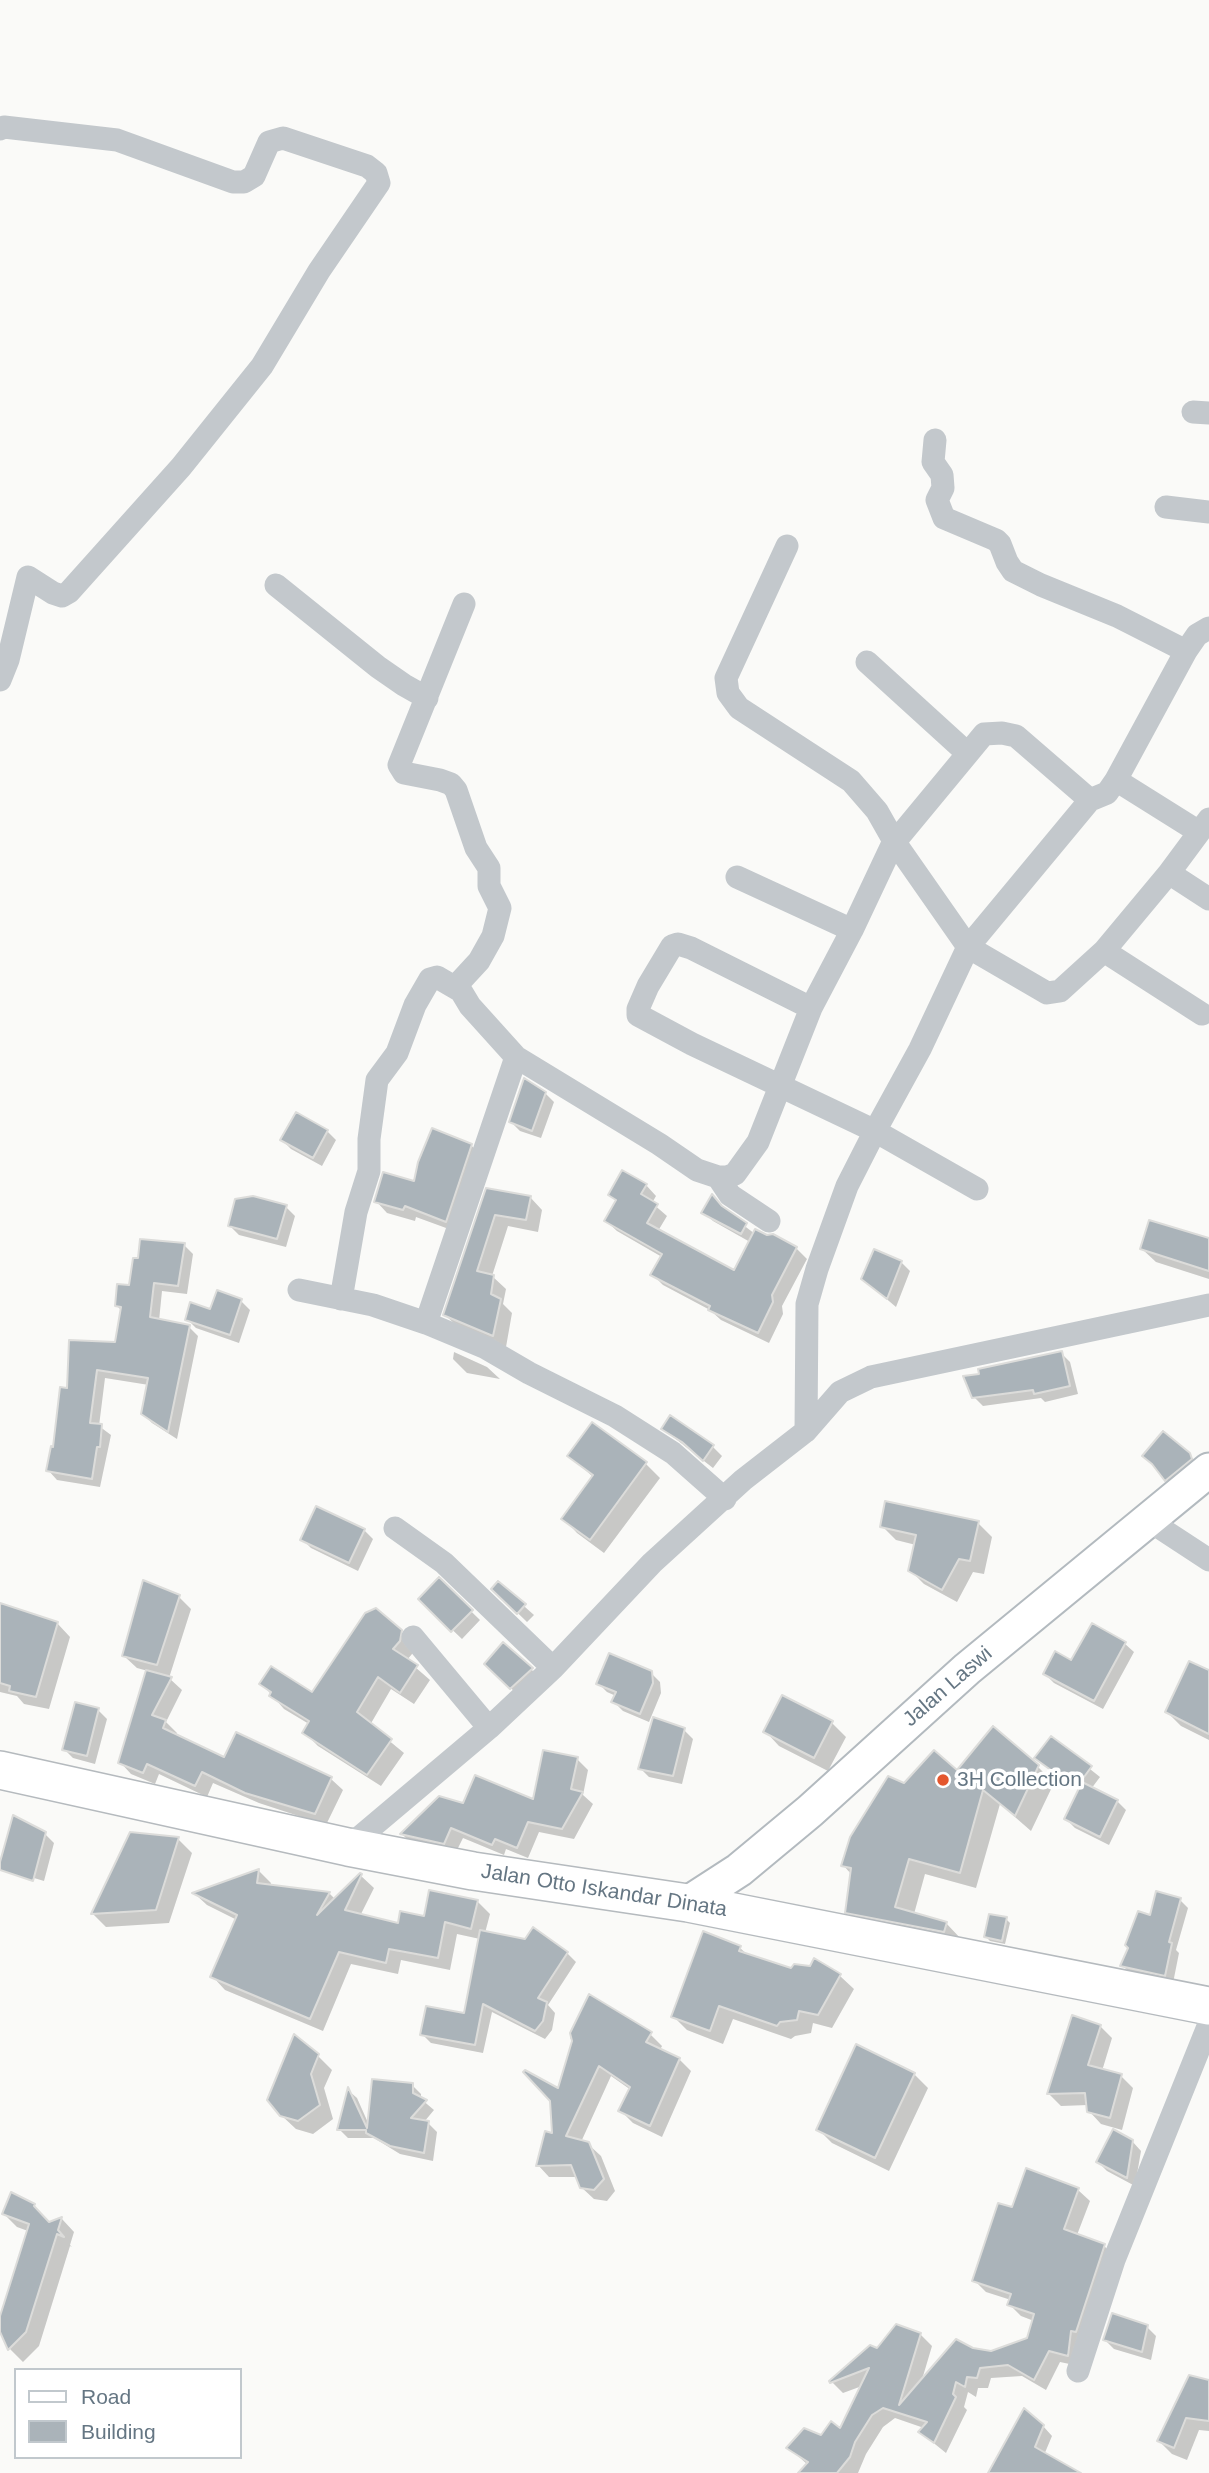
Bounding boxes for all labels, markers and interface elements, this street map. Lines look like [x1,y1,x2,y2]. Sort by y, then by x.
street label: Jalan Laswi [898,1641,998,1733]
place label: 3H Collection [957,1767,1082,1793]
marker: 3H Collection [935,1772,951,1788]
street label: Jalan Otto Iskandar Dinata [479,1859,729,1923]
legend [14,2368,242,2459]
text: Road [81,2385,131,2408]
text: Building [81,2420,156,2443]

